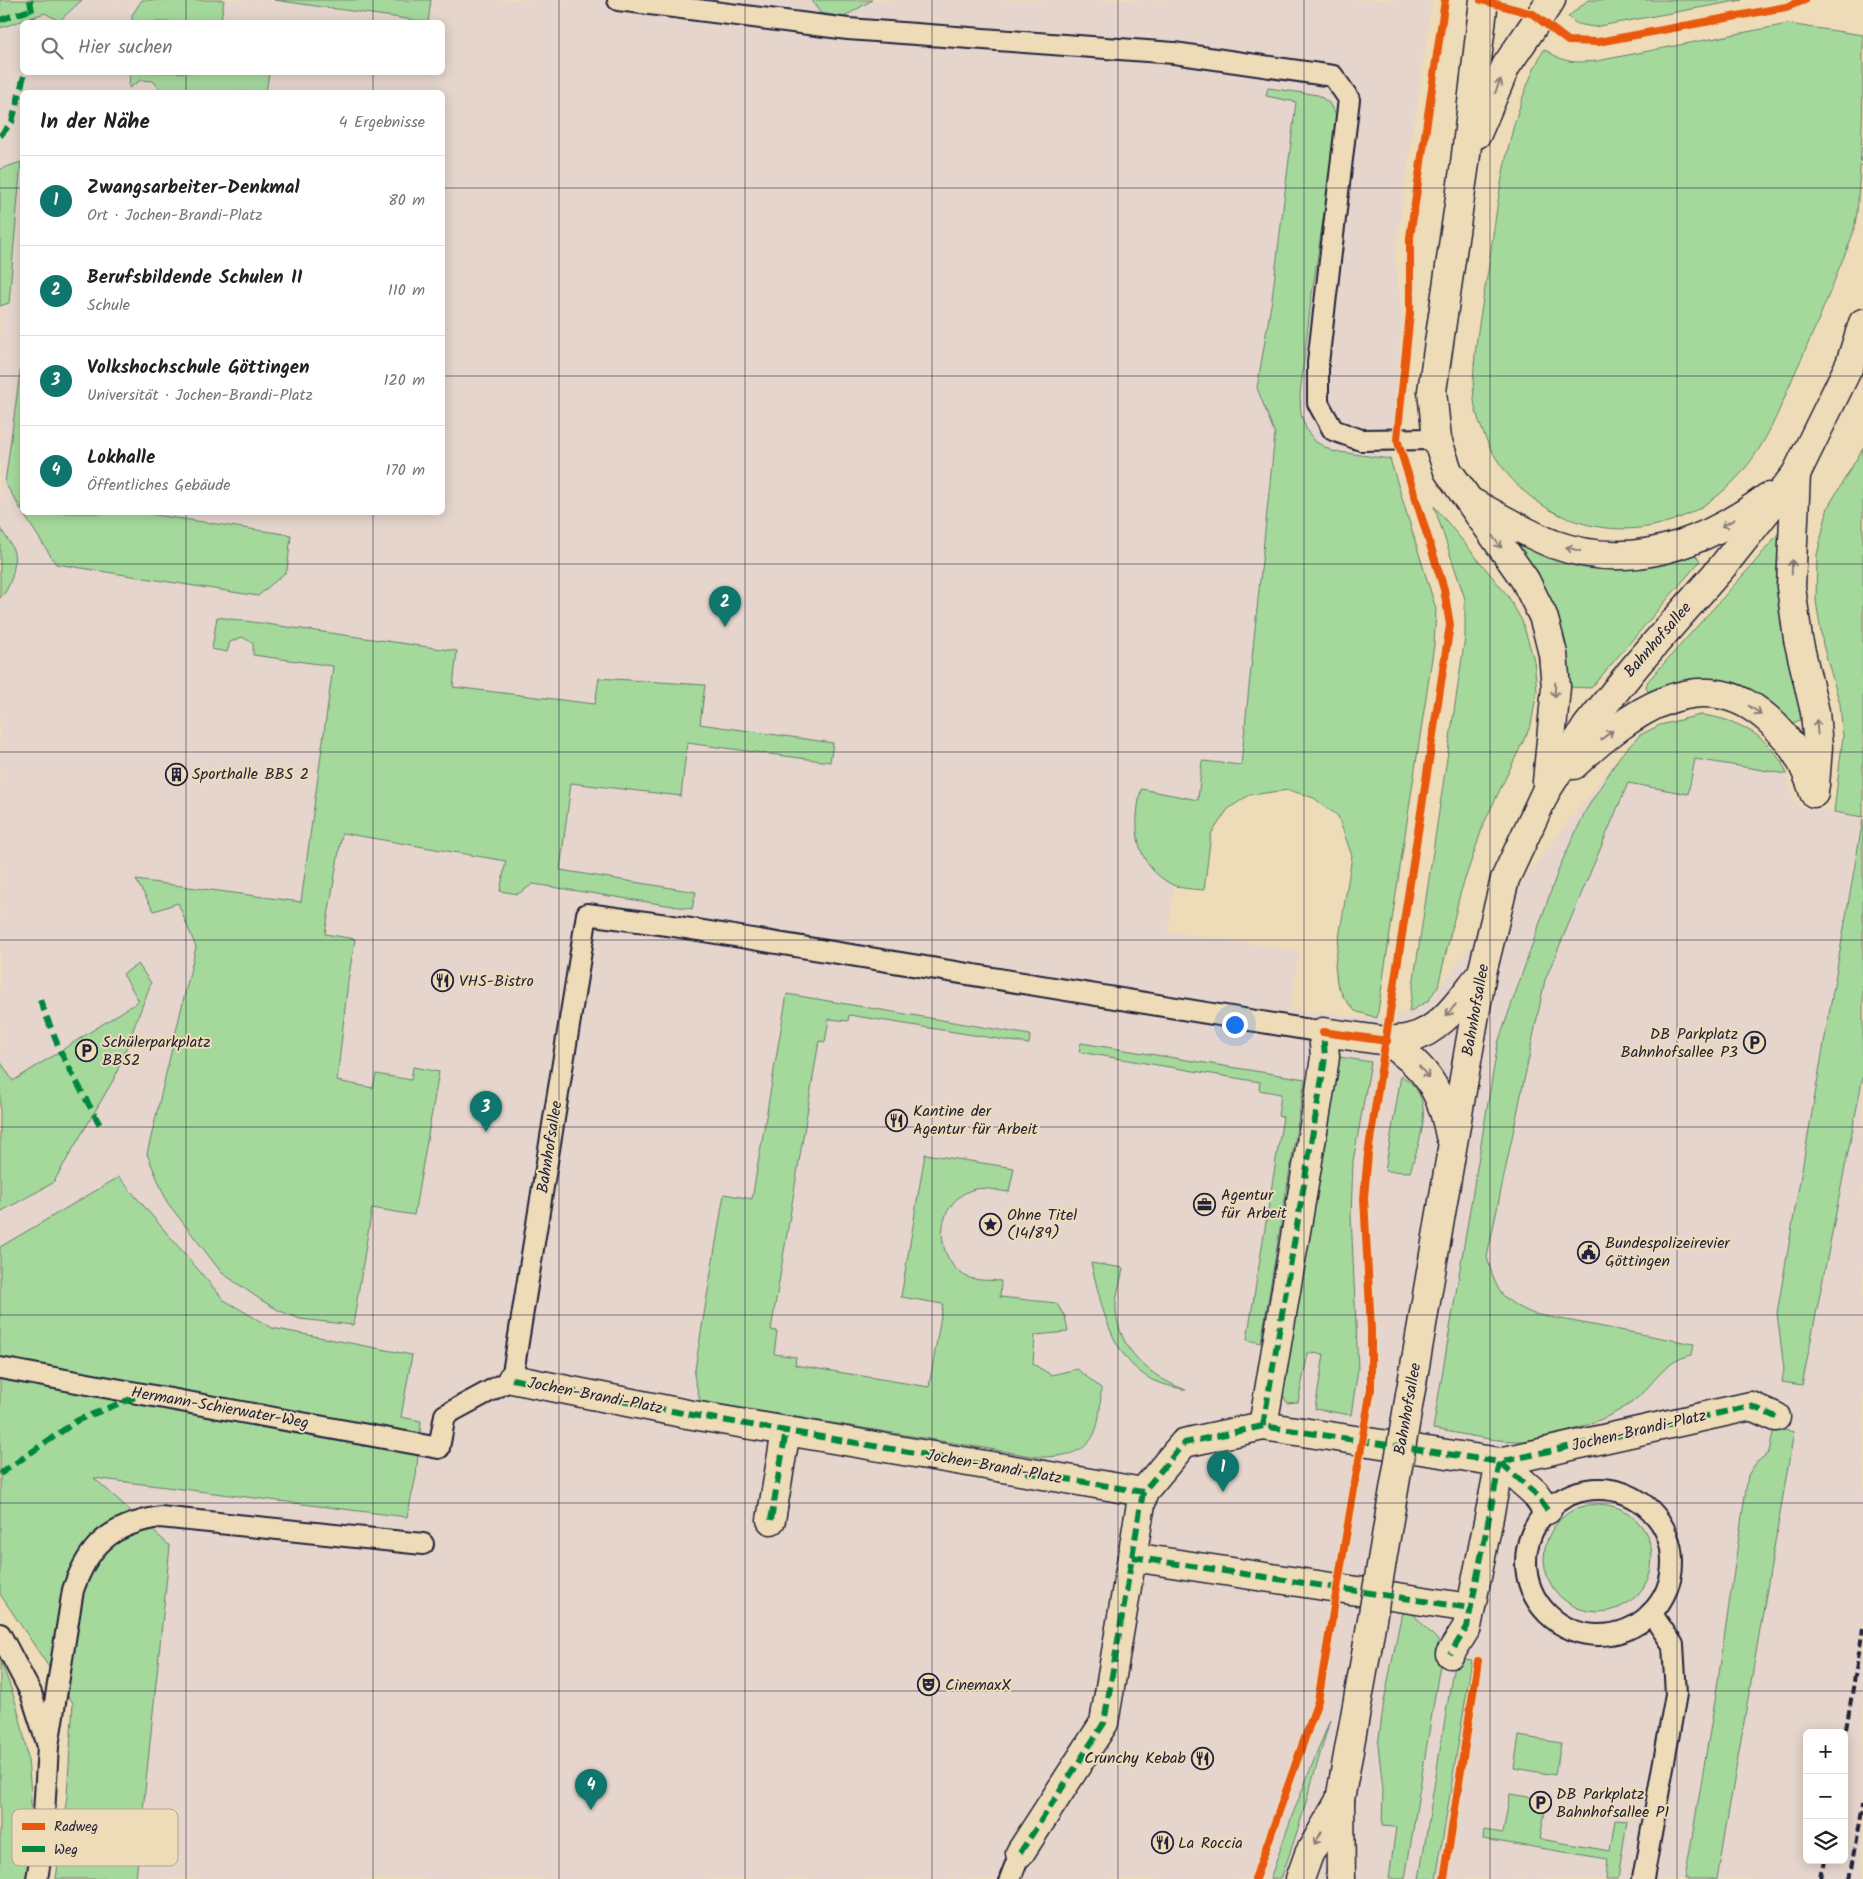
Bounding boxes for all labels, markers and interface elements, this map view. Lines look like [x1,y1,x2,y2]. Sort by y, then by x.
search box [20,20,445,75]
text: Hier suchen [78,33,172,63]
icon: search [38,34,66,62]
one-way arrow [1493,79,1503,94]
text: In der Nähe [40,106,150,139]
text: 4 Ergebnisse [339,110,425,135]
text: Zwangsarbeiter-Denkmal [87,173,299,203]
text: 1 [54,188,58,213]
text: 80 m [388,188,425,213]
text: Ort · Jochen-Brandi-Platz [87,203,262,228]
text: Berufsbildende Schulen II [87,263,303,293]
text: 2 [51,278,61,303]
text: 110 m [388,278,425,303]
text: Schule [87,293,130,318]
text: Volkshochschule Göttingen [87,353,310,383]
text: 3 [52,368,60,393]
text: 120 m [384,368,425,393]
text: Universität · Jochen-Brandi-Platz [87,383,313,408]
text: Lokhalle [87,443,155,473]
text: 4 [52,458,60,483]
text: 170 m [385,458,425,483]
text: Öffentliches Gebäude [87,473,230,498]
one-way arrow [1721,518,1736,528]
one-way arrow [1492,535,1503,548]
one-way arrow [1565,544,1581,554]
one-way arrow [1787,560,1796,576]
pin: 2 [709,586,741,627]
street label: Bahnhofsallee [1618,597,1698,683]
one-way arrow [1551,682,1560,698]
one-way arrow [1748,705,1762,715]
one-way arrow [1812,720,1821,736]
one-way arrow [1601,729,1614,740]
building icon: Sporthalle BBS 2 [164,762,188,786]
place label: Sporthalle BBS 2 [192,762,309,787]
street label: Bahnhofsallee [1456,962,1496,1058]
restaurant icon: VHS-Bistro [431,969,455,993]
place label: VHS-Bistro [459,969,534,994]
one-way arrow [1445,1004,1457,1017]
your location [1222,1012,1248,1038]
place label: DB Parkplatz Bahnhofsallee P3 [1621,1022,1738,1065]
place label: Schülerparkplatz BBS2 [102,1030,211,1073]
parking icon: DB Parkplatz Bahnhofsallee P3 [1742,1031,1766,1055]
parking icon: Schülerparkplatz BBS2 [74,1039,98,1063]
one-way arrow [1418,1065,1429,1078]
pin: 3 [470,1091,502,1132]
street label: Bahnhofsallee [530,1099,570,1195]
place label: Kantine der Agentur für Arbeit [913,1099,1038,1142]
restaurant icon: Kantine der Agentur für Arbeit [885,1108,909,1132]
place label: Agentur für Arbeit [1221,1183,1288,1226]
office icon: Agentur für Arbeit [1193,1192,1217,1216]
place label: Ohne Titel (14/89) [1007,1203,1077,1246]
place icon: Ohne Titel (14/89) [979,1212,1003,1236]
place label: Bundespolizeirevier Göttingen [1605,1231,1731,1274]
public building icon: Bundespolizeirevier Göttingen [1577,1240,1601,1264]
street label: Bahnhofsallee [1388,1361,1428,1457]
street label: Jochen-Brandi-Platz [525,1371,665,1421]
street label: Hermann-Schierwater-Weg [129,1380,311,1436]
street label: Jochen-Brandi-Platz [1569,1403,1709,1459]
street label: Jochen-Brandi-Platz [924,1443,1064,1491]
pin: 1 [1207,1451,1239,1492]
theatre icon: CinemaxX [917,1673,941,1697]
place label: CinemaxX [945,1673,1012,1698]
map controls [1803,1729,1848,1864]
button: + [1803,1729,1848,1774]
place label: Crunchy Kebab [1084,1746,1187,1771]
restaurant icon: Crunchy Kebab [1190,1746,1214,1770]
pin: 4 [575,1769,607,1810]
button: − [1803,1774,1848,1819]
place label: DB Parkplatz Bahnhofsallee P1 [1556,1782,1669,1825]
parking icon: DB Parkplatz Bahnhofsallee P1 [1528,1791,1552,1815]
legend [12,1809,178,1866]
text: Radweg [54,1816,98,1838]
button: layers [1803,1819,1848,1864]
restaurant icon: La Roccia [1150,1831,1174,1855]
place label: La Roccia [1178,1831,1243,1856]
one-way arrow [1312,1831,1322,1845]
text: Weg [54,1839,78,1861]

